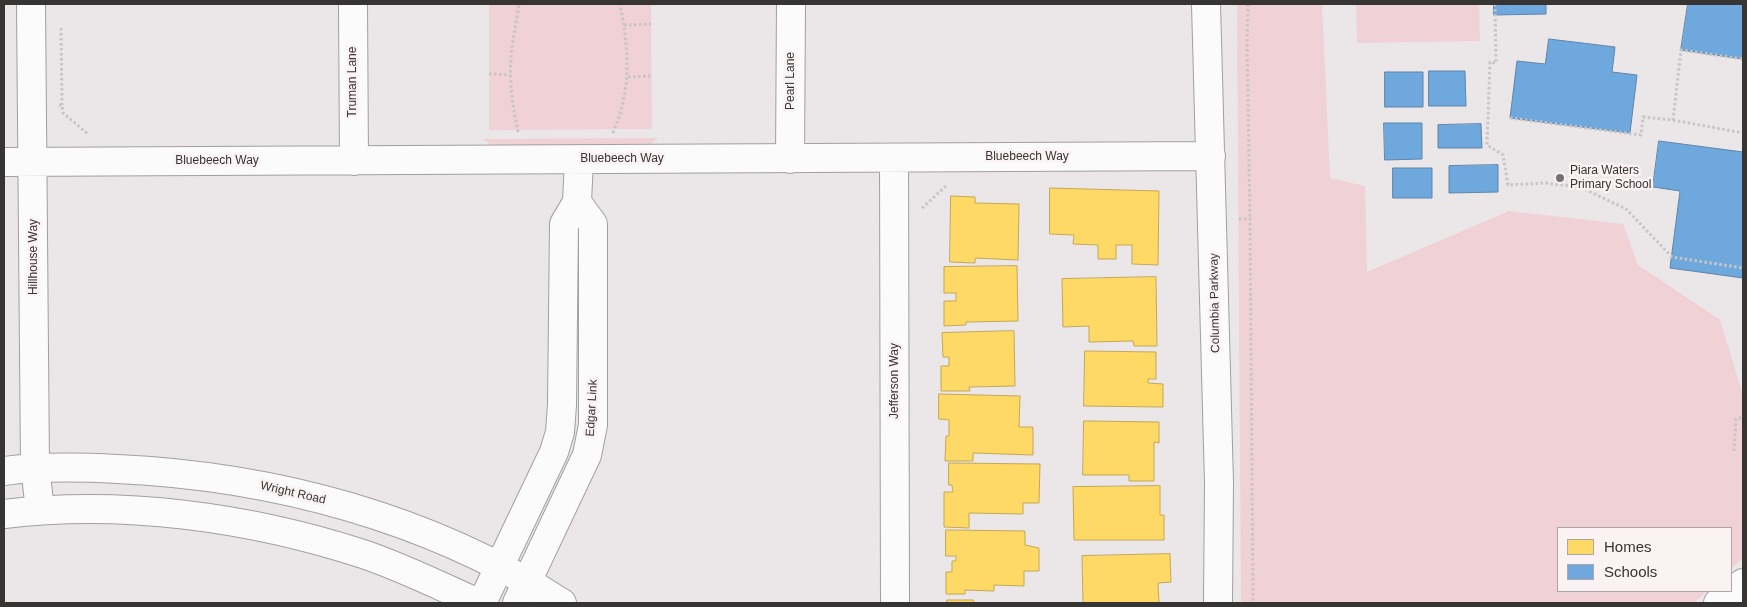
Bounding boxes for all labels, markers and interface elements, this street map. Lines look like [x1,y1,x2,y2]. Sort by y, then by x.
street label: Truman Lane [346,47,360,117]
street label: Pearl Lane [784,52,798,110]
street label: Bluebeech Way [985,150,1069,164]
street label: Bluebeech Way [580,152,664,166]
street label: Bluebeech Way [175,154,259,168]
place label: Piara Waters Primary School [1570,164,1651,192]
marker: Piara Waters Primary School [1554,172,1566,184]
street label: Hillhouse Way [27,219,41,295]
street label: Columbia Parkway [1207,253,1223,353]
street label: Jefferson Way [888,343,902,419]
street label: Edgar Link [583,379,601,437]
street label: Wright Road [259,479,327,507]
legend [1557,527,1732,592]
text: Homes [1604,538,1652,555]
text: Schools [1604,563,1657,580]

